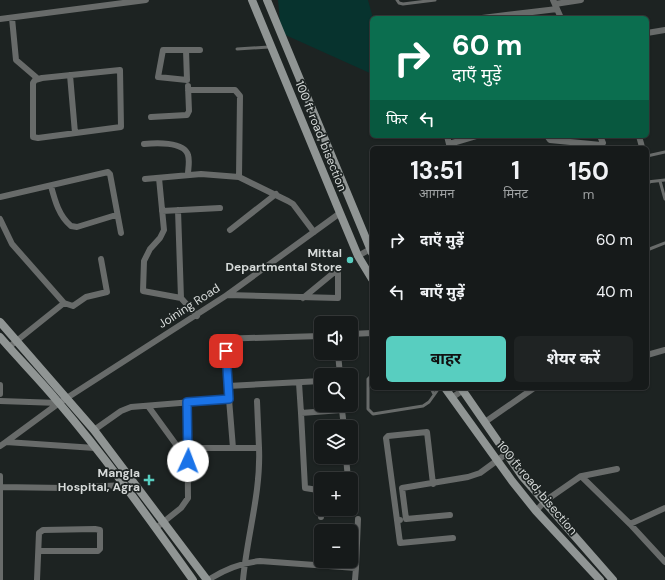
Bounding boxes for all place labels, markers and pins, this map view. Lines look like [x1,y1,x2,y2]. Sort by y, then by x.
place label: Mittal Departmental Store [225,245,342,275]
marker: Mittal Departmental Store [345,255,355,265]
pin [209,334,243,368]
place label: Mangla Hospital, Agra [58,465,140,495]
marker: Mangla Hospital, Agra [143,474,155,486]

